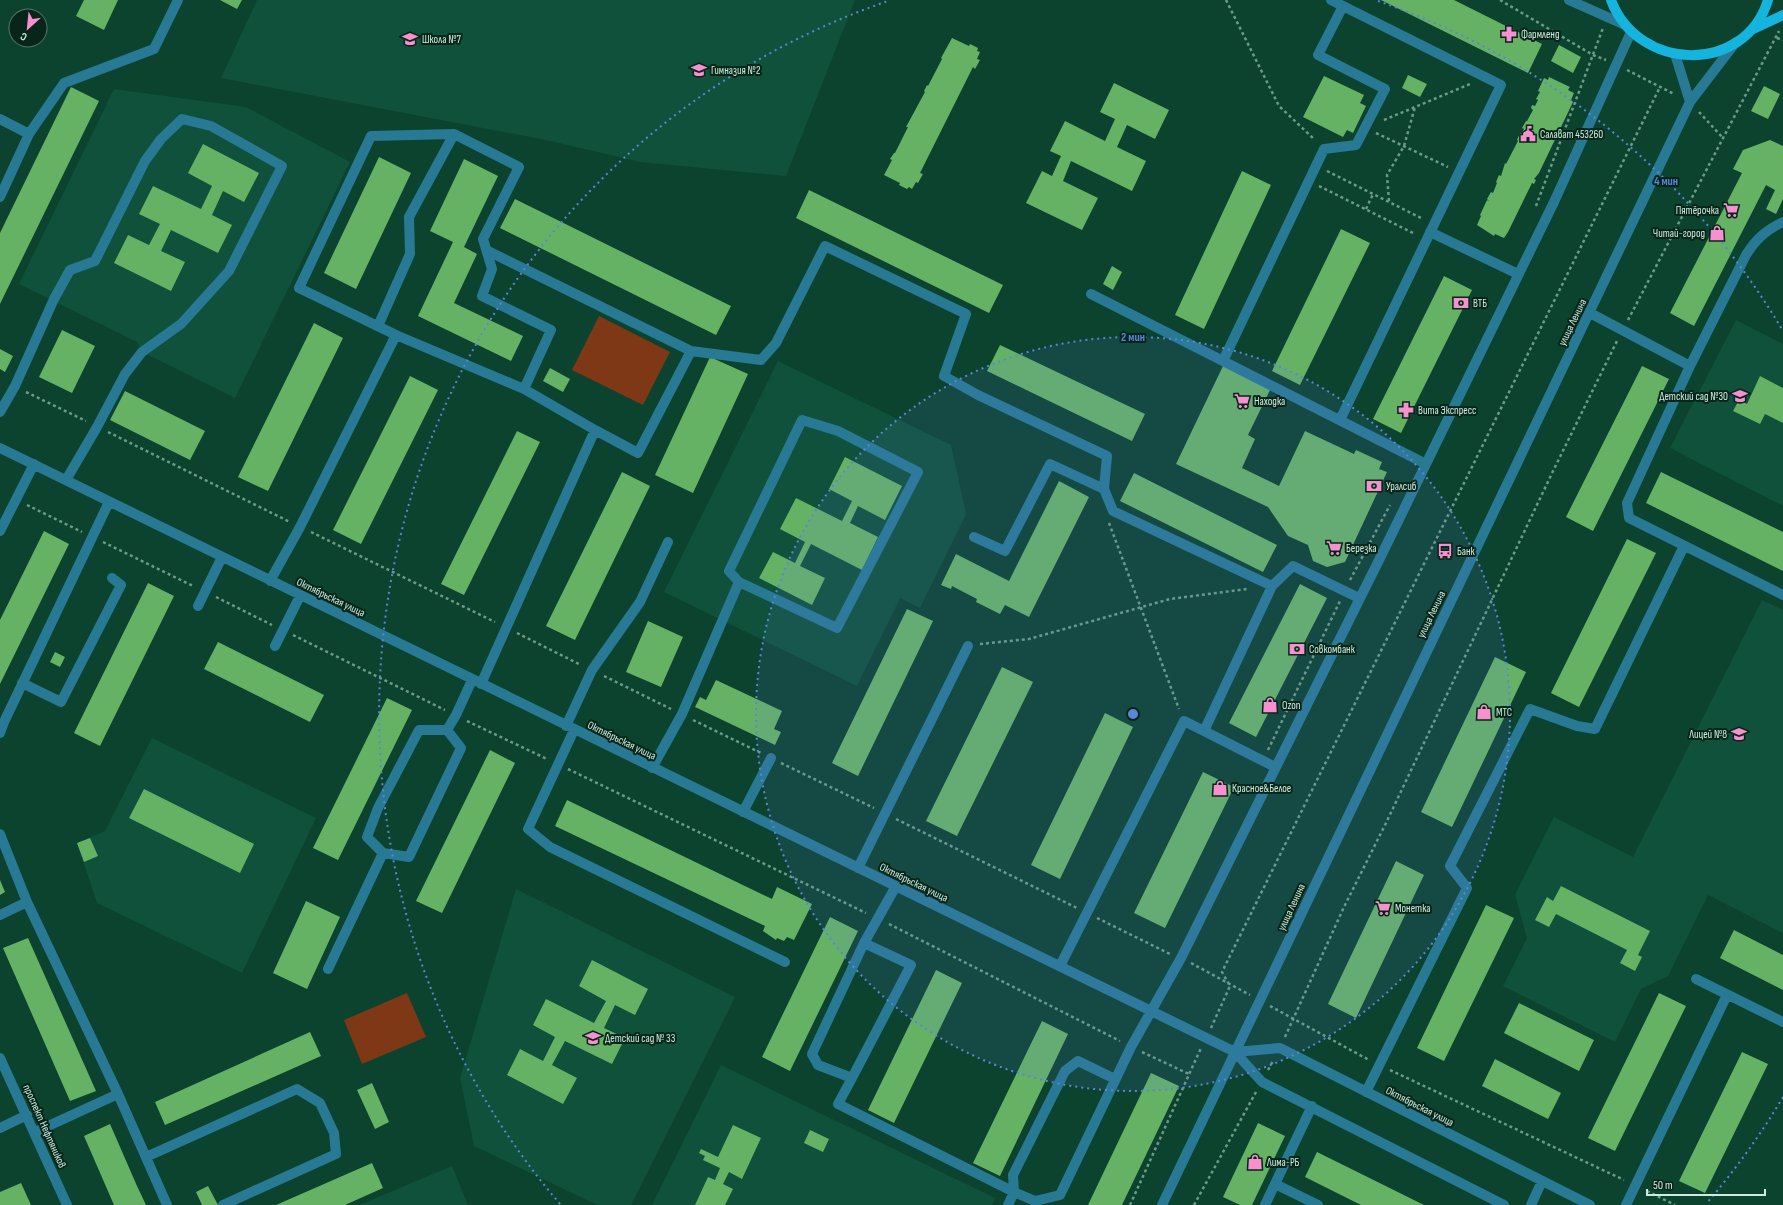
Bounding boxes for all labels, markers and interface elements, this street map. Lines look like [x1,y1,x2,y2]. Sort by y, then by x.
north arrow [8,8,48,48]
pharmacy icon: Фармленд [1500,25,1518,43]
place label: Фармленд [1521,28,1560,41]
text: С [18,29,29,44]
school or university icon: Школа №7 [401,30,419,48]
place label: Школа №7 [422,33,461,46]
school or university icon: Гимназия №2 [690,61,708,79]
place label: Гимназия №2 [711,64,761,77]
public building icon: Салават 453260 [1519,125,1537,143]
place label: Салават 453260 [1540,128,1603,141]
text: 4 мин [1654,174,1678,189]
supermarket icon: Пятёрочка [1722,201,1740,219]
place label: Пятёрочка [1676,204,1719,217]
shop icon: Читай-город [1708,224,1726,242]
place label: Читай-город [1653,227,1705,240]
bank icon: ВТБ [1452,294,1470,312]
place label: ВТБ [1473,297,1487,310]
street label: улица Ленина [1556,297,1589,348]
text: 2 мин [1121,330,1145,345]
school or university icon: Детский сад №30 [1731,387,1749,405]
place label: Детский сад №30 [1659,390,1728,403]
supermarket icon: Находка [1233,392,1251,410]
place label: Находка [1254,395,1285,408]
pharmacy icon: Вита Экспресс [1397,401,1415,419]
place label: Вита Экспресс [1418,404,1476,417]
bank icon: Уралсиб [1365,477,1383,495]
place label: Уралсиб [1386,480,1417,493]
supermarket icon: Березка [1325,539,1343,557]
place label: Березка [1346,542,1377,555]
bus stop icon: Банк [1436,542,1454,560]
place label: Банк [1457,545,1476,558]
street label: Октябрьская улица [294,575,367,620]
street label: улица Ленина [1415,589,1448,640]
bank icon: Совкомбанк [1288,640,1306,658]
place label: Совкомбанк [1309,643,1356,656]
shop icon: Ozon [1261,696,1279,714]
place label: Ozon [1282,699,1301,712]
shop icon: МТС [1475,703,1493,721]
place label: МТС [1496,706,1512,719]
centre of rings [1126,707,1140,721]
street label: Октябрьская улица [585,718,658,763]
school or university icon: Лицей №8 [1730,725,1748,743]
place label: Лицей №8 [1688,728,1727,741]
shop icon: Красное&Белое [1211,779,1229,797]
place label: Красное&Белое [1232,782,1291,795]
street label: Октябрьская улица [877,860,950,905]
street label: улица Ленина [1275,882,1308,933]
supermarket icon: Монетка [1374,899,1392,917]
place label: Монетка [1395,902,1431,915]
school or university icon: Детский сад № 33 [584,1029,602,1047]
place label: Детский сад № 33 [605,1032,676,1045]
street label: проспект Нефтяников [20,1082,69,1170]
street label: Октябрьская улица [1384,1084,1456,1129]
shop icon: Лима-РБ [1246,1153,1264,1171]
place label: Лима-РБ [1266,1156,1300,1169]
scale bar [1647,1171,1765,1197]
text: 50 m [1653,1178,1673,1193]

